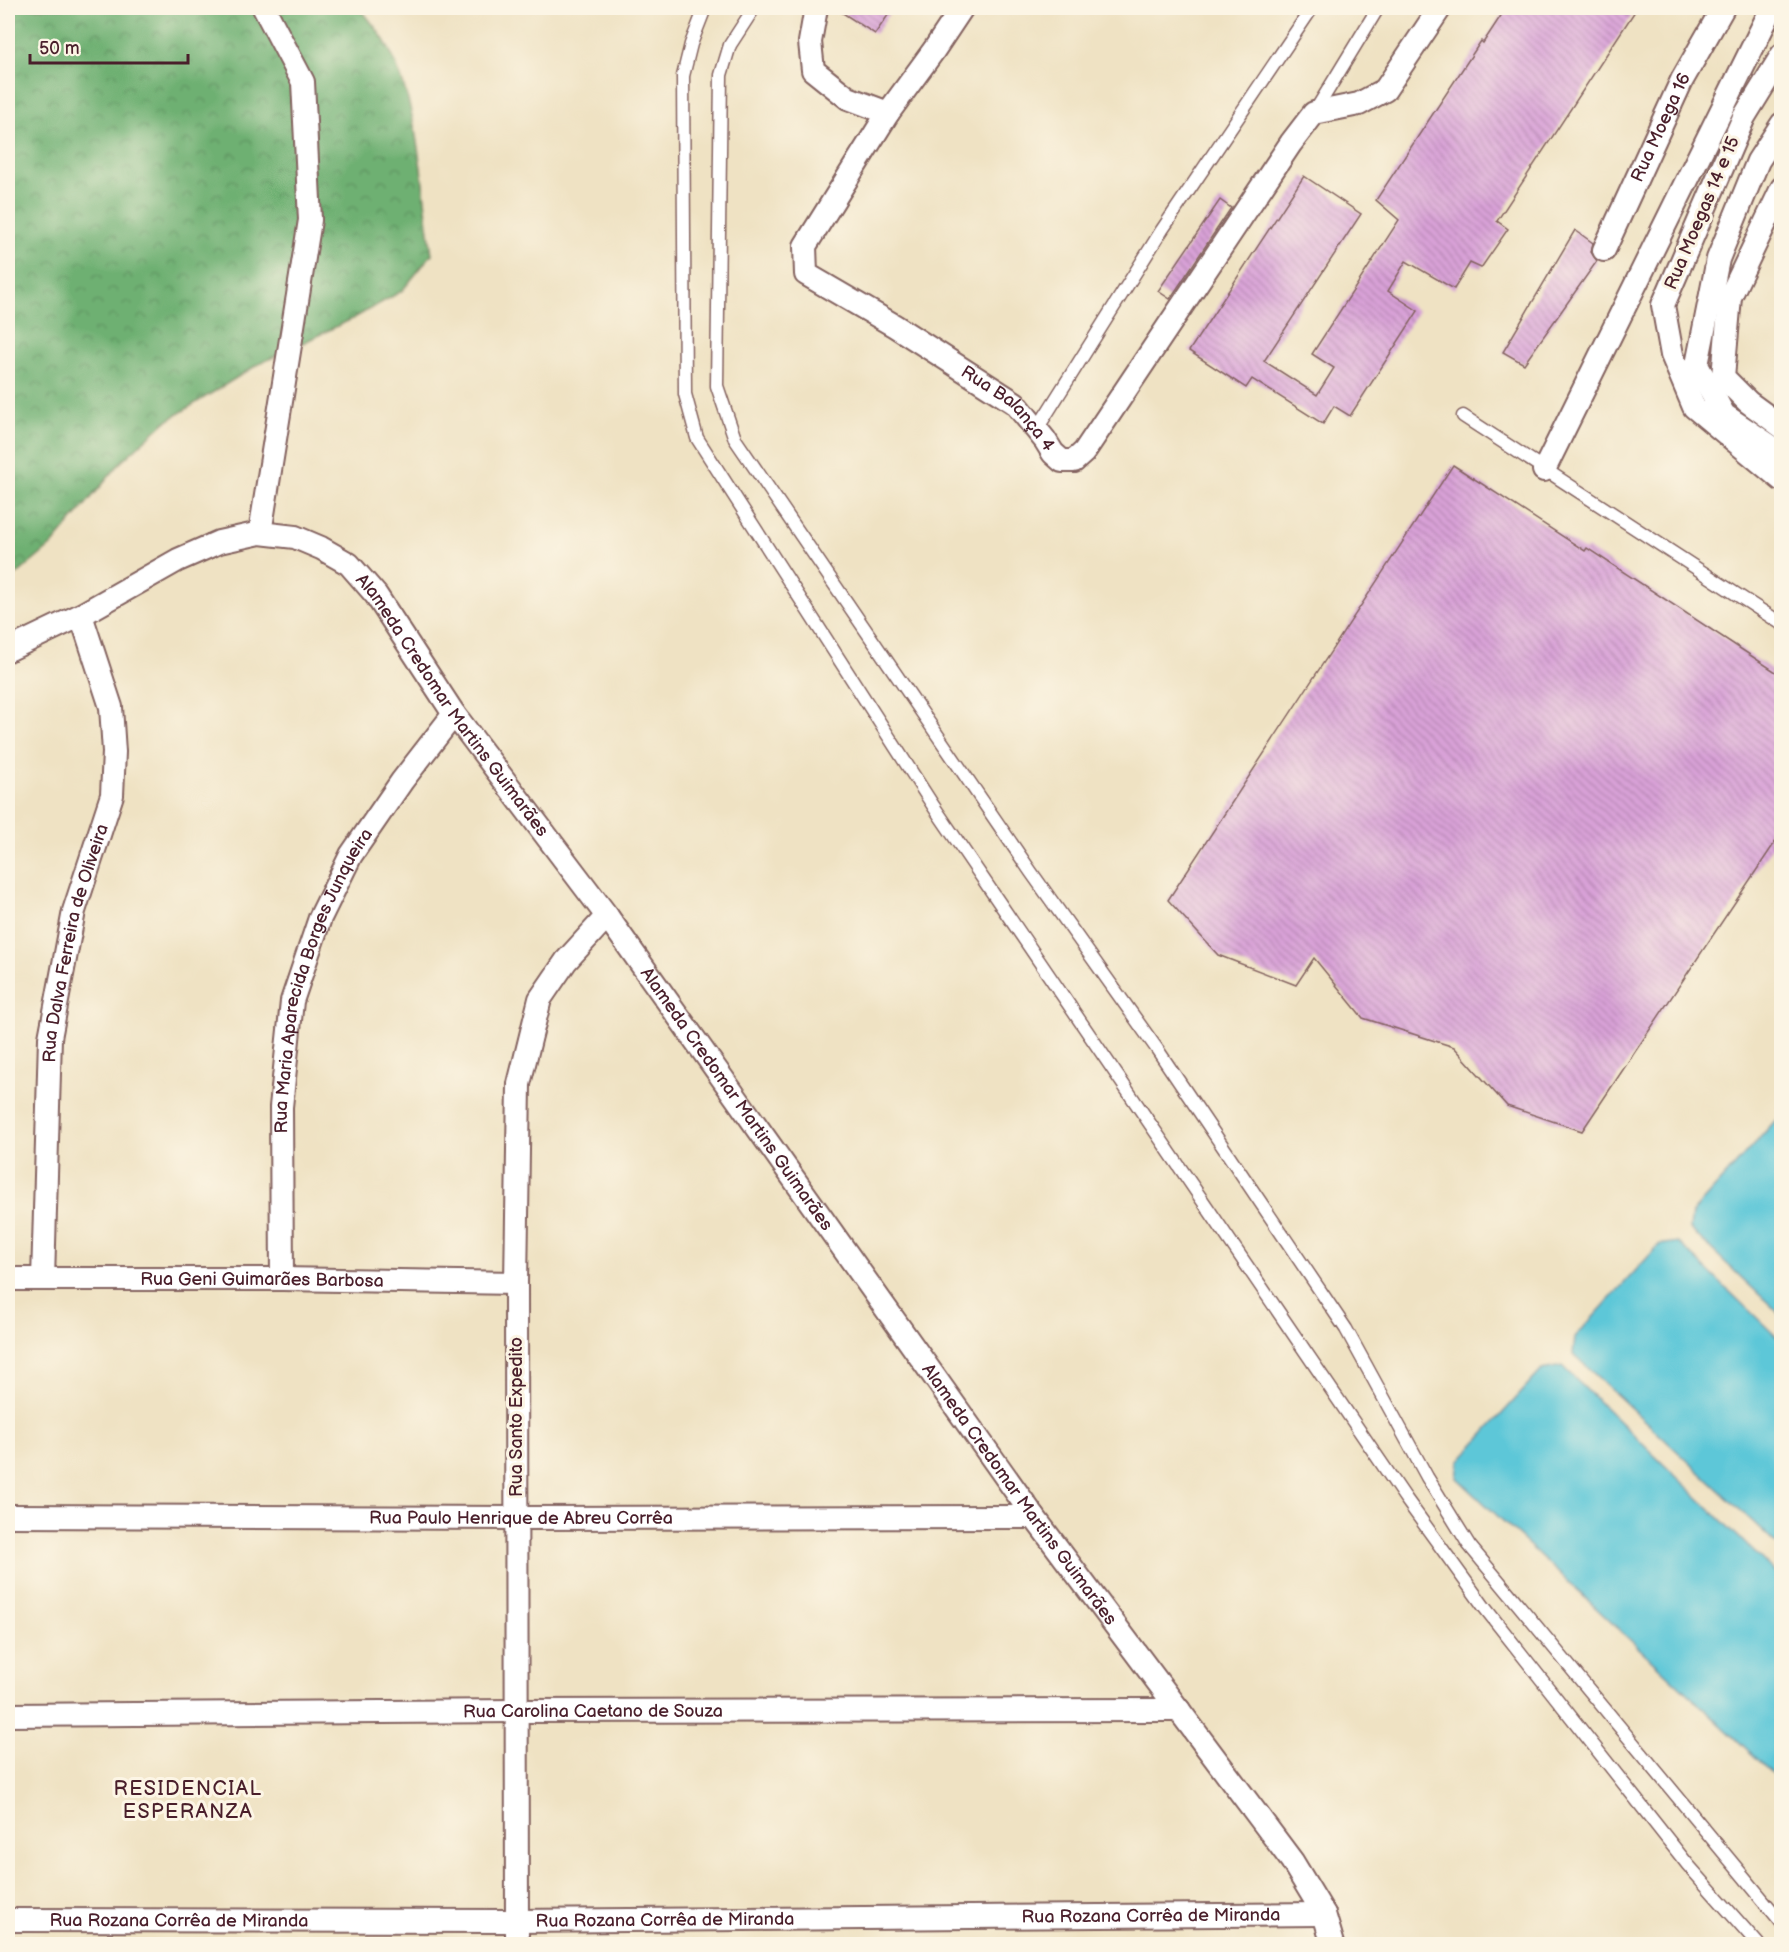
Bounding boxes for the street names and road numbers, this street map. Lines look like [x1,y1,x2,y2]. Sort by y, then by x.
street label: Rua Moega 16 [1626,69,1695,185]
street label: Rua Moegas 14 e 15 [1660,133,1744,293]
street label: Rua Balança 4 [957,361,1060,455]
street label: Alameda Credomar Martins Guimarães [352,569,553,840]
street label: Rua Dalva Ferreira de Oliveira [39,821,112,1063]
street label: Rua Maria Aparecida Borges Junqueira [270,824,377,1134]
street label: Alameda Credomar Martins Guimarães [636,963,838,1235]
street label: Rua Geni Guimarães Barbosa [140,1268,384,1291]
street label: Rua Santo Expedito [506,1337,527,1497]
street label: Alameda Credomar Martins Guimarães [918,1359,1122,1629]
street label: Rua Paulo Henrique de Abreu Corrêa [369,1507,673,1529]
street label: Rua Carolina Caetano de Souza [463,1700,723,1722]
street label: Rua Rozana Corrêa de Miranda [1021,1904,1281,1927]
street label: Rua Rozana Corrêa de Miranda [535,1908,795,1931]
street label: Rua Rozana Corrêa de Miranda [50,1910,308,1931]

